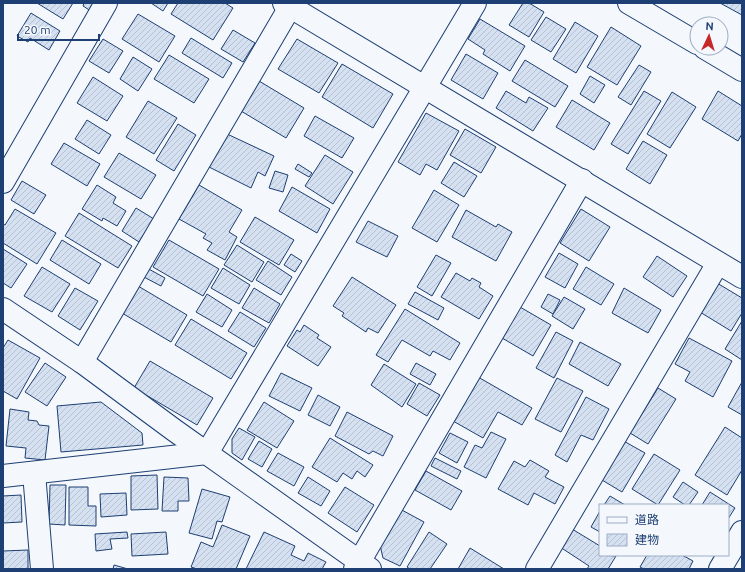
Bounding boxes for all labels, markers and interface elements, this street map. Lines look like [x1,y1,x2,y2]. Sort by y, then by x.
scale bar [18,16,99,42]
north arrow [689,16,729,56]
text: N [705,20,714,32]
text: 20 m [24,23,51,36]
legend [599,504,729,556]
text: 道路 [635,513,659,526]
text: 建物 [635,533,659,546]

